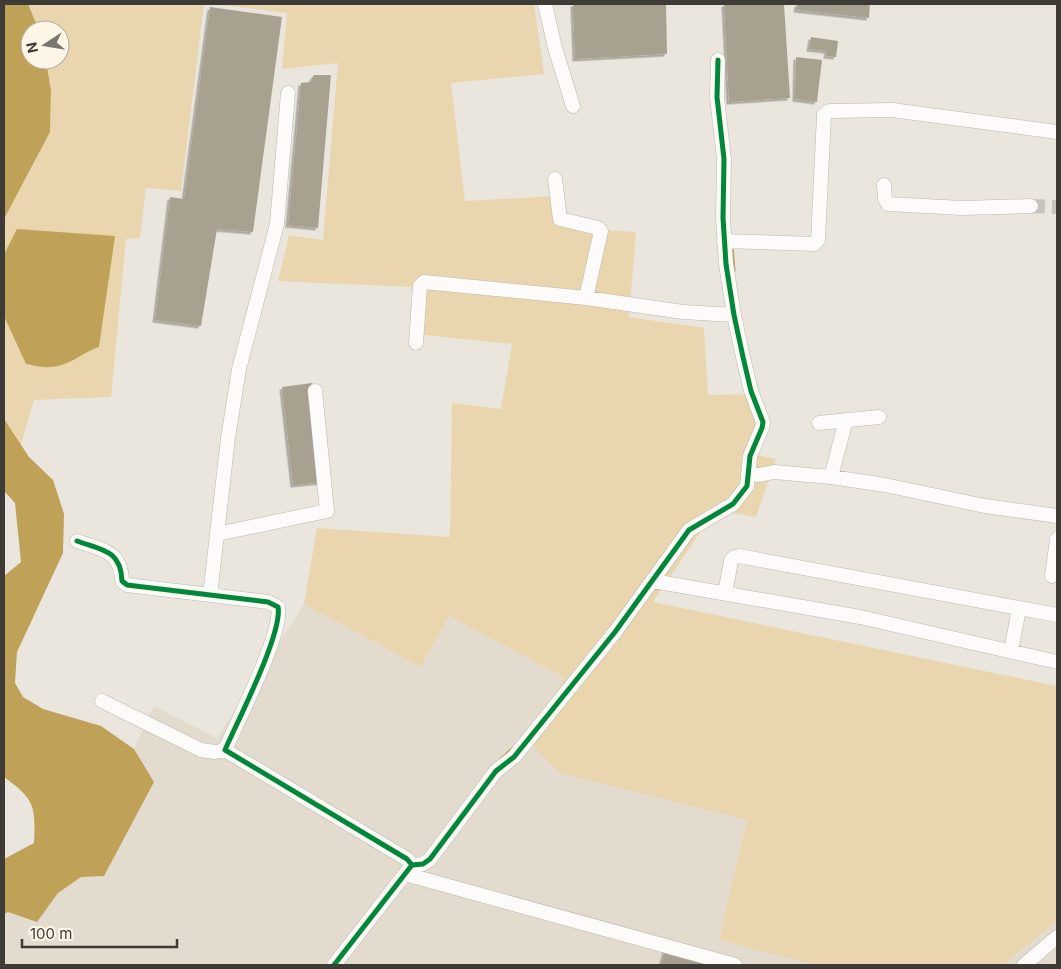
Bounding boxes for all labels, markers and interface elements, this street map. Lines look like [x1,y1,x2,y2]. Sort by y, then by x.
north arrow [20,20,70,70]
text: N [22,41,41,55]
scale bar [22,916,178,948]
text: 100 m [30,924,72,943]

